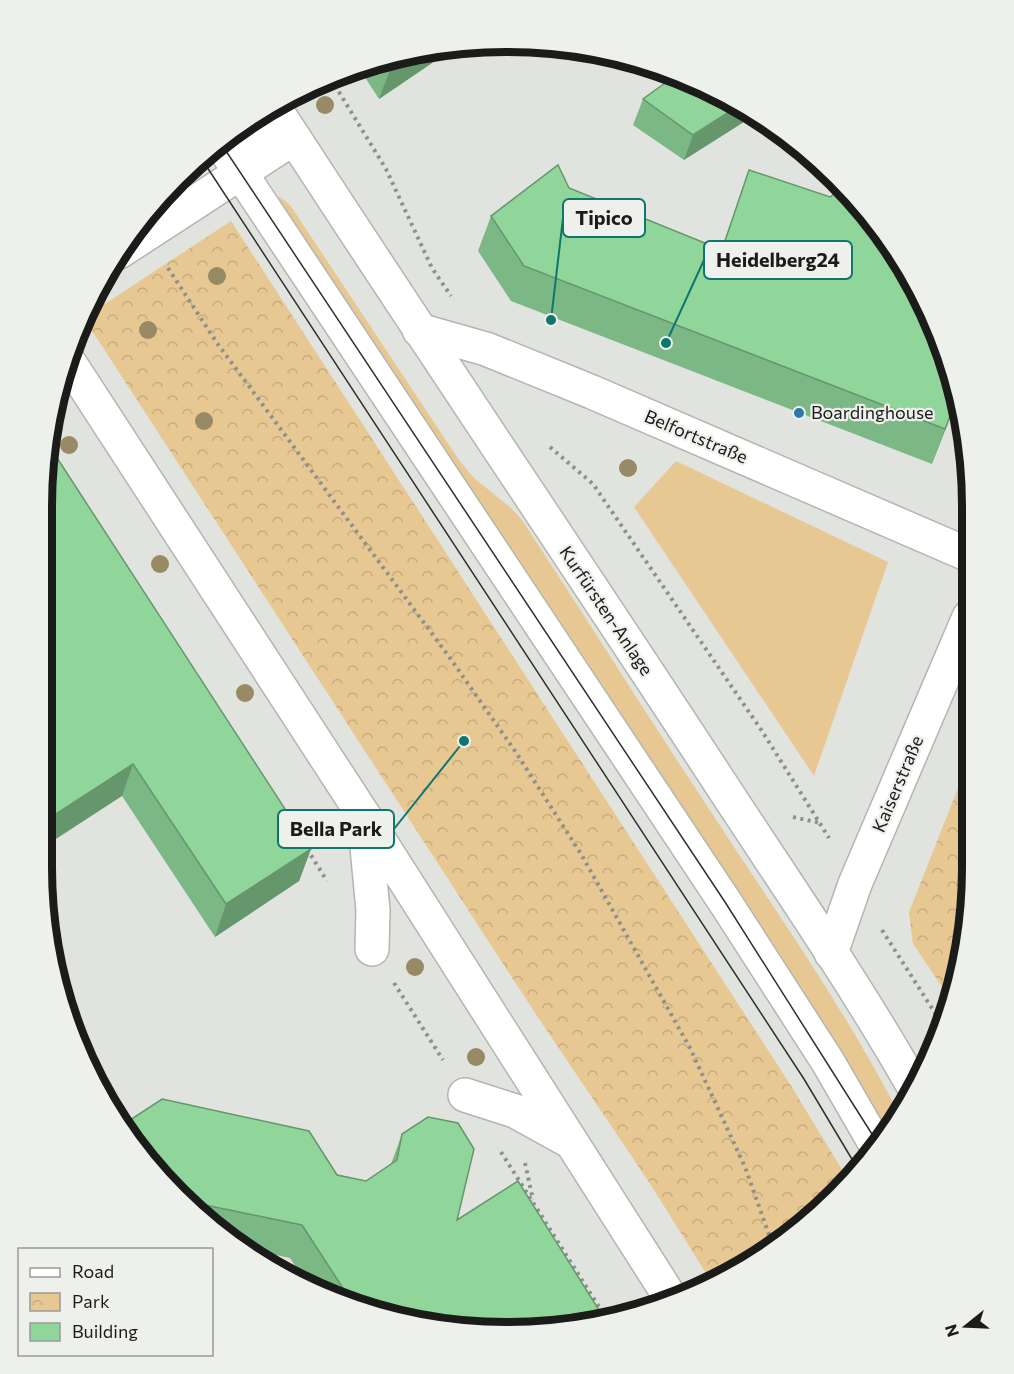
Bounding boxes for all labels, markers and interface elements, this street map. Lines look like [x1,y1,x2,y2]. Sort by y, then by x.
callout: Tipico [563,199,645,237]
text: Tipico [575,205,633,229]
callout: Heidelberg24 [704,241,852,279]
text: Heidelberg24 [716,247,840,271]
place label: Boardinghouse [811,401,934,423]
street label: Belfortstraße [641,404,751,468]
marker: Boardinghouse [792,406,806,420]
street label: Kurfürsten-Anlage [555,542,658,679]
street label: Kaiserstraße [867,732,927,835]
callout: Bella Park [278,810,394,848]
text: Bella Park [290,816,383,840]
legend [18,1248,213,1356]
text: Road [72,1260,114,1282]
text: Park [72,1290,110,1312]
north arrow [936,1296,996,1356]
text: Building [72,1320,138,1342]
text: N [940,1322,962,1339]

